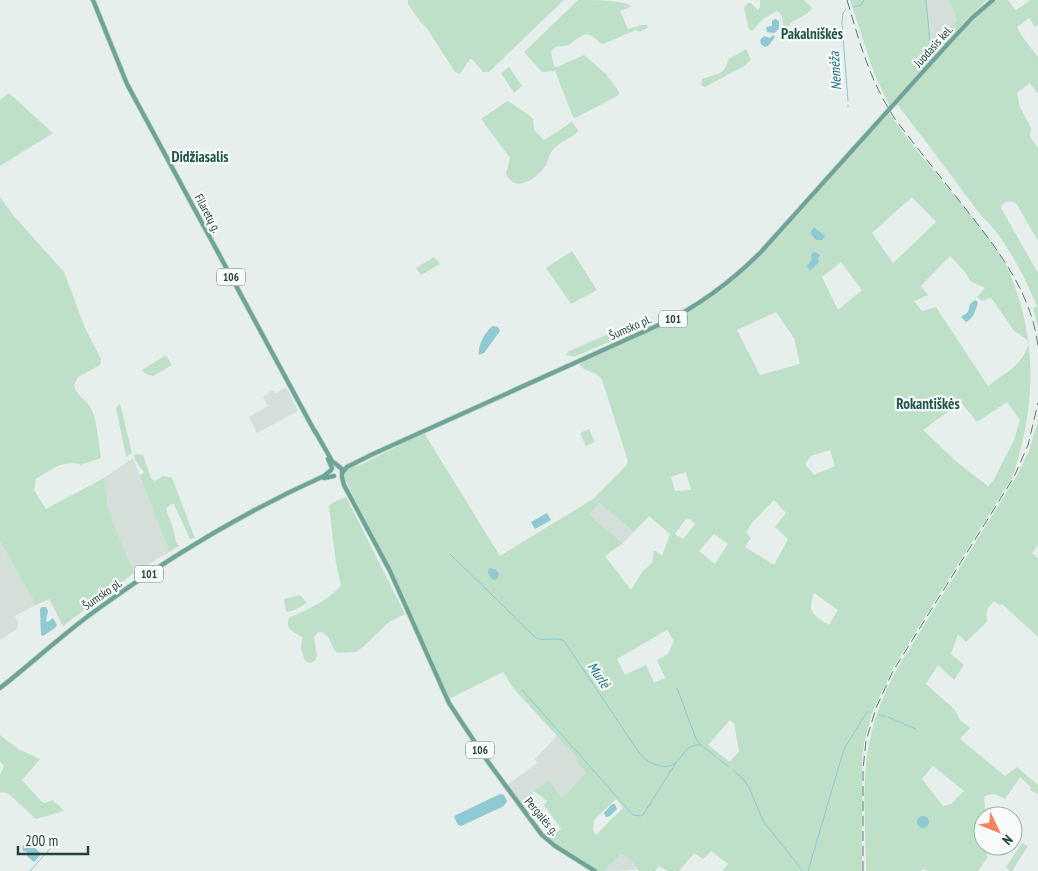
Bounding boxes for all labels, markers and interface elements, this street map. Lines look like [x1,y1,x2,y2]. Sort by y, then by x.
street label: Juodasis kel. [910,22,956,71]
district label: Pakalniškės [781,24,843,43]
water label: Nemėža [825,50,845,91]
district label: Didžiasalis [171,147,229,166]
street label: Filaretų g. [192,191,224,235]
road number: 106 [217,268,245,286]
road number: 101 [659,310,687,328]
street label: Šumsko pl. [607,311,653,343]
district label: Rokantiškės [896,394,960,413]
road number: 101 [135,566,163,582]
street label: Šumsko pl. [79,575,125,613]
water label: Murlė [584,658,615,693]
road number: 106 [466,742,494,758]
street label: Pergalės g. [522,794,562,838]
north arrow [973,806,1023,856]
scale bar [18,824,88,856]
text: 200 m [25,831,58,850]
text: N [998,831,1017,849]

